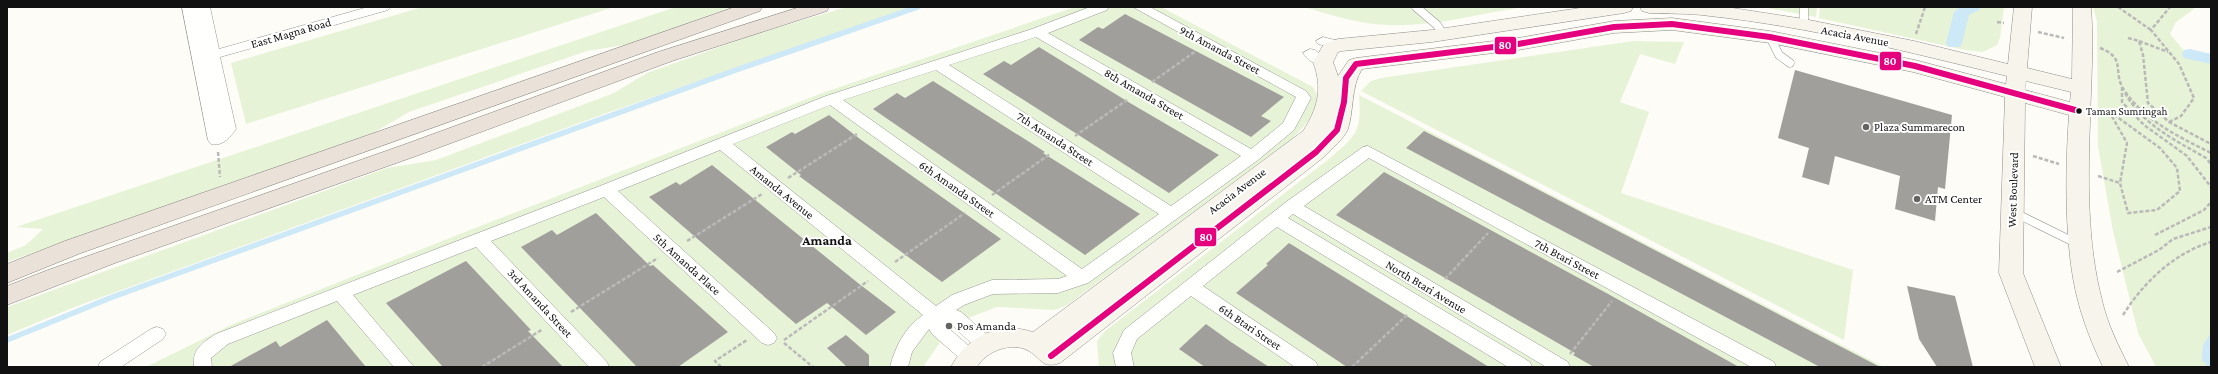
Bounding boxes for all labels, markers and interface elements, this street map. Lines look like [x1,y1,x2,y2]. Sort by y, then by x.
street label: East Magna Road [249,15,333,51]
street label: 9th Amanda Street [1177,23,1264,78]
street label: Acacia Avenue [1820,23,1890,49]
line badge: 80 [1494,36,1517,55]
text: 80 [1498,39,1512,51]
line badge: 80 [1879,51,1902,71]
text: 80 [1883,55,1897,67]
street label: 8th Amanda Street [1102,65,1187,123]
place label: Taman Sumringah [2086,105,2167,118]
marker: Taman Sumringah [2074,106,2084,116]
street label: 7th Amanda Street [1014,109,1097,170]
place label: Plaza Summarecon [1874,120,1966,134]
marker: Plaza Summarecon [1861,122,1871,132]
street label: West Boulevard [2005,151,2021,228]
street label: 6th Amanda Street [916,158,998,221]
street label: Amanda Avenue [747,162,817,222]
street label: Acacia Avenue [1205,165,1269,217]
place label: ATM Center [1925,192,1983,206]
marker: ATM Center [1912,194,1922,204]
line badge: 80 [1194,227,1217,247]
street label: 5th Amanda Place [650,230,724,298]
text: 80 [1199,231,1213,243]
district label: Amanda [801,232,852,248]
street label: 7th Btari Street [1532,236,1603,283]
street label: North Btari Avenue [1383,257,1469,317]
street label: 3rd Amanda Street [505,266,576,341]
street label: 6th Btari Street [1216,301,1285,354]
place label: Pos Amanda [957,319,1016,333]
marker: Pos Amanda [944,321,954,331]

